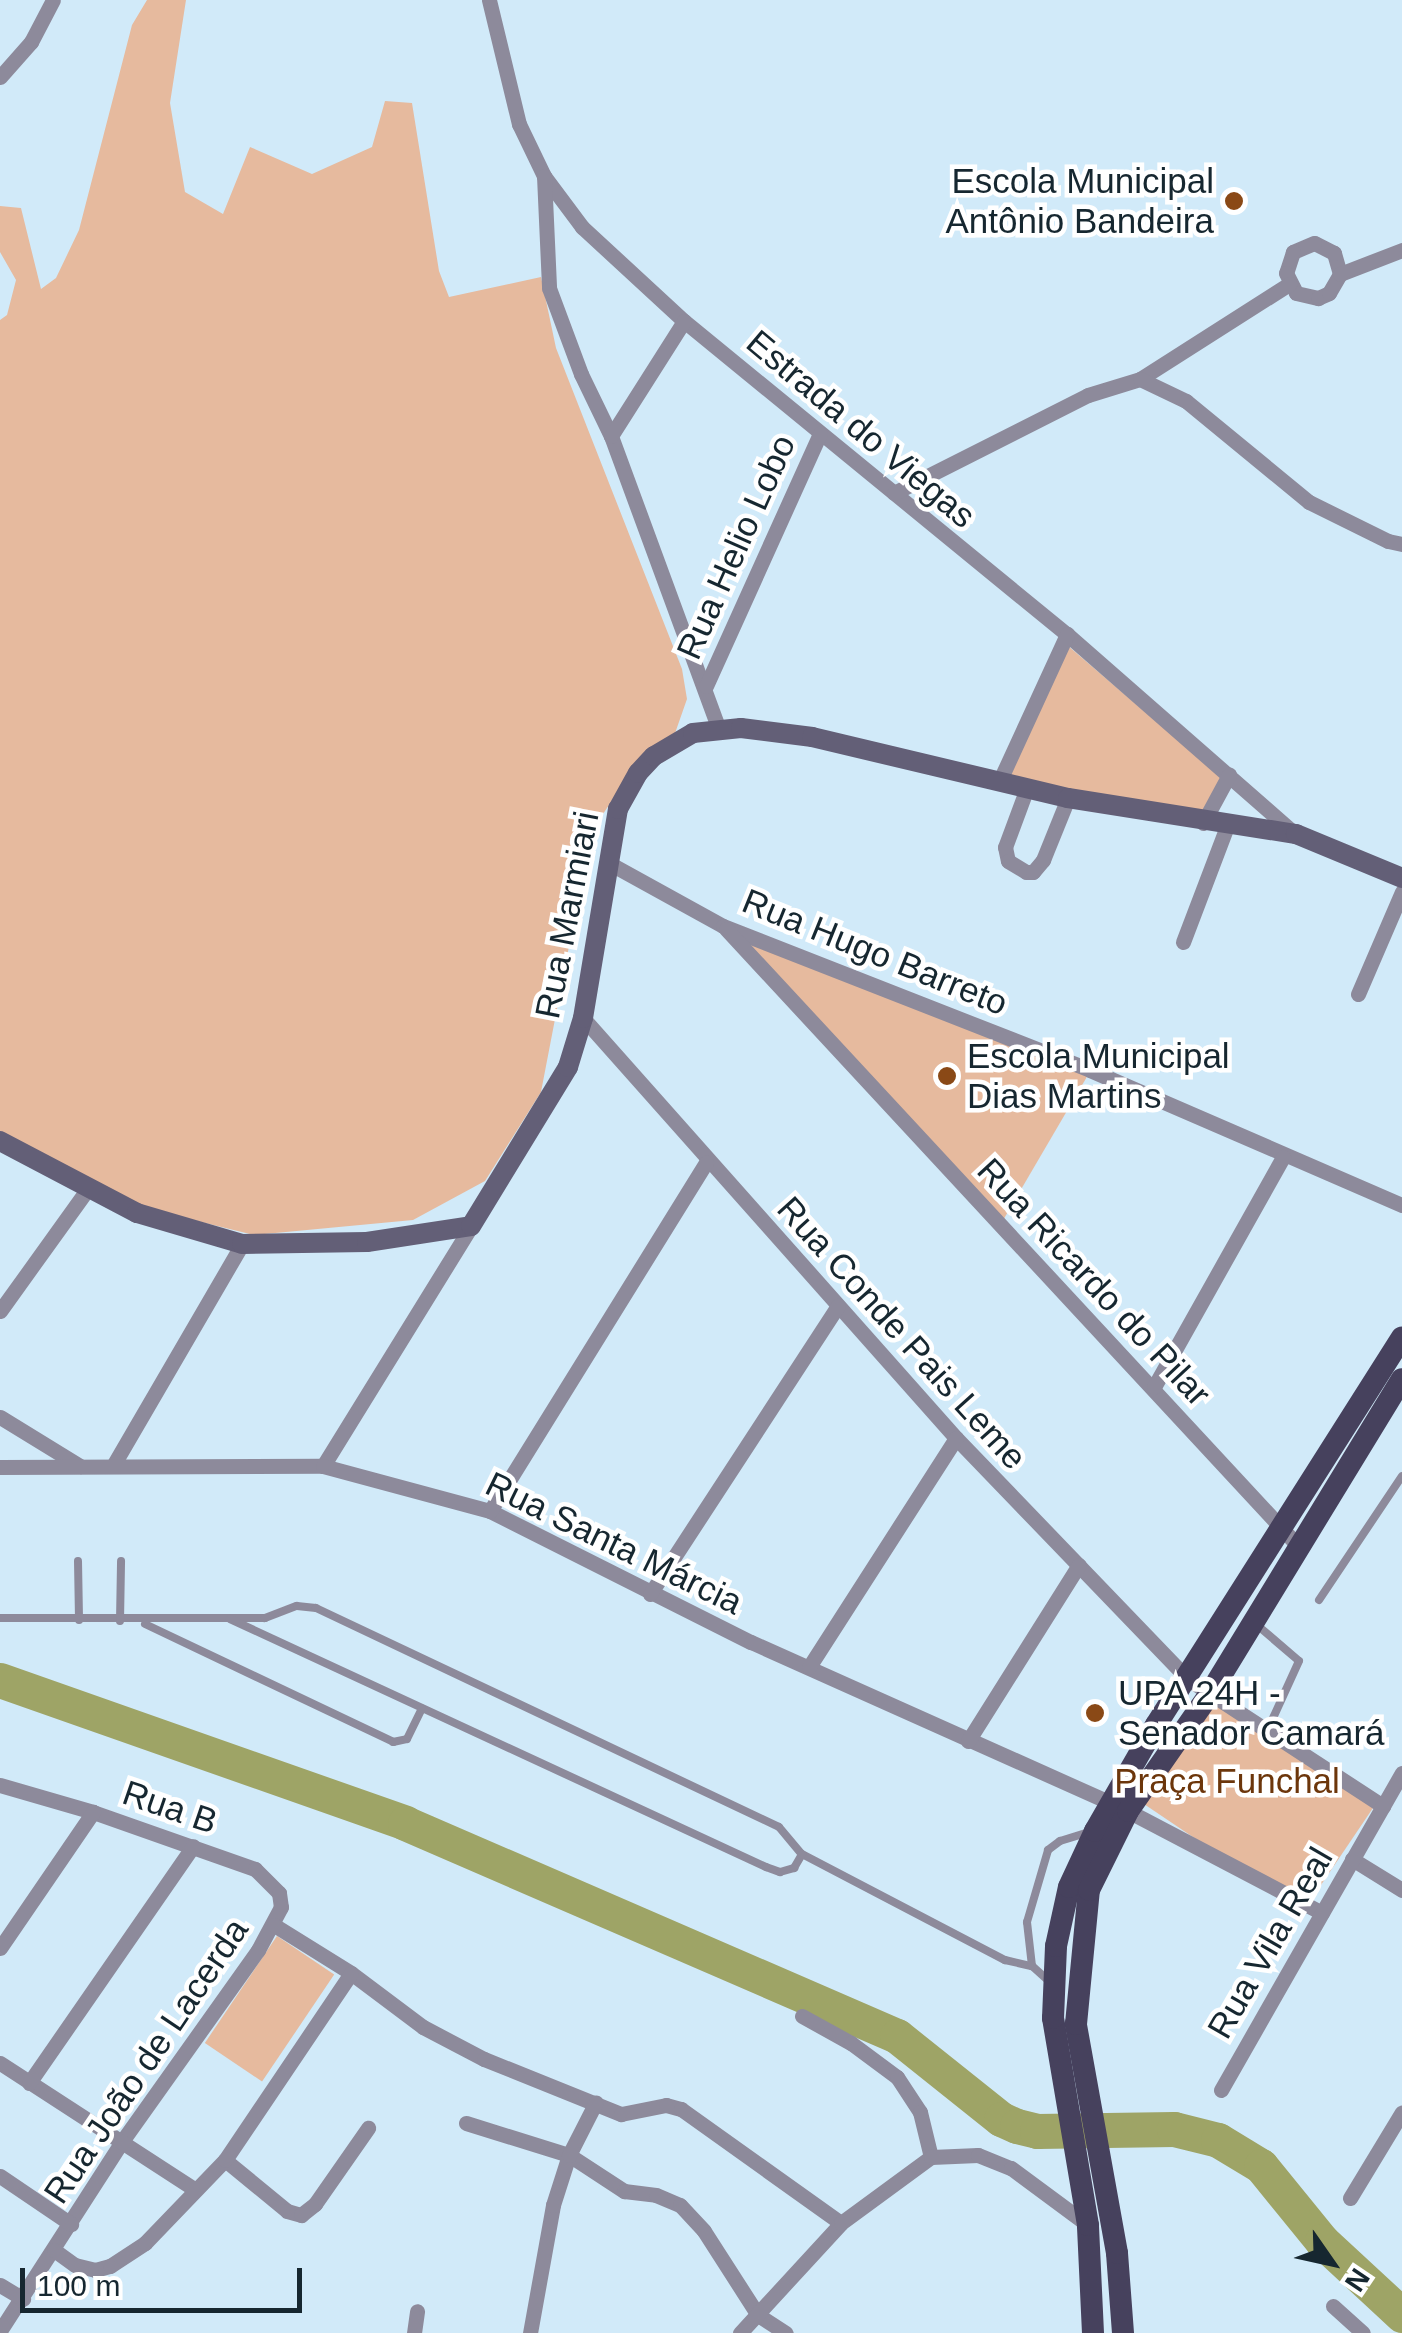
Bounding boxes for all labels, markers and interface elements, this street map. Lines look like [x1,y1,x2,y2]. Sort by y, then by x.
place label: Escola Municipal Antônio Bandeira [945,160,1214,242]
marker: Escola Municipal Antônio Bandeira [1223,190,1245,212]
street label: Estrada do Viegas [738,321,984,537]
street label: Rua Helio Lobo [668,428,804,666]
street label: Rua Marmiari [526,808,608,1022]
street label: Rua Hugo Barreto [736,880,1014,1024]
place label: Escola Municipal Dias Martins [967,1035,1230,1117]
marker: Escola Municipal Dias Martins [936,1065,958,1087]
street label: Rua Ricardo do Pilar [969,1150,1219,1414]
street label: Rua Conde Pais Leme [769,1188,1035,1478]
street label: Rua Santa Márcia [479,1463,749,1623]
place label: UPA 24H - Senador Camará [1118,1672,1385,1754]
marker: UPA 24H - Senador Camará [1082,1700,1108,1726]
park label: Praça Funchal [1114,1760,1340,1802]
street label: Rua B [117,1771,223,1843]
street label: Rua Vila Real [1198,1840,1342,2046]
street label: Rua João de Lacerda [35,1911,257,2211]
north arrow [1282,2213,1382,2313]
scale bar [25,2248,308,2310]
text: N [1339,2263,1376,2297]
text: 100 m [37,2269,120,2302]

